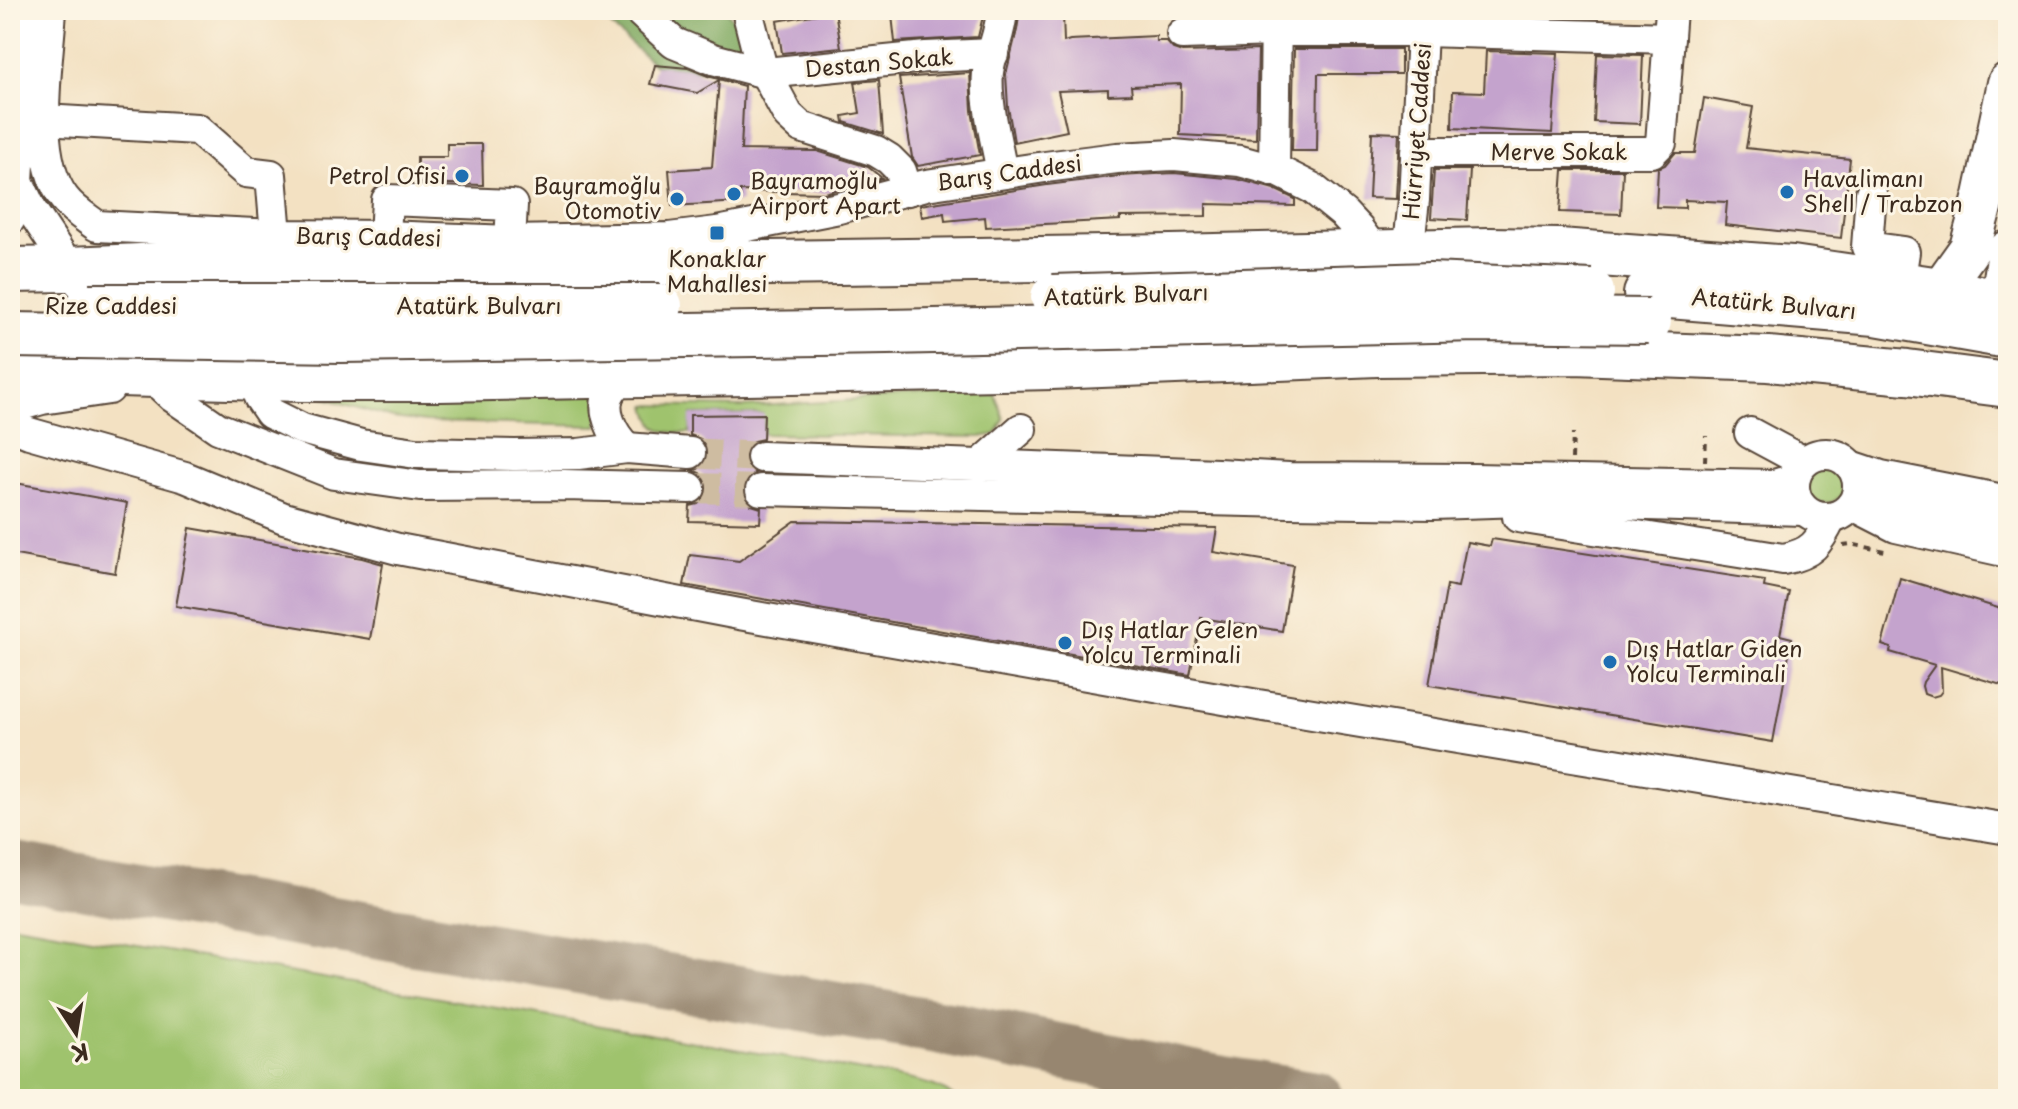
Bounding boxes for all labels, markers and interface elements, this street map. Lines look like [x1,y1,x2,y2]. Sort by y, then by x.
street label: Destan Sokak [803,39,955,84]
street label: Hürriyet Caddesi [1393,41,1438,220]
street label: Merve Sokak [1491,134,1628,167]
street label: Barış Caddesi [934,145,1084,198]
place label: Petrol Ofisi [329,158,446,191]
place label: Havalimanı Shell / Trabzon [1803,161,1963,219]
place label: Bayramoğlu Airport Apart [750,163,901,221]
marker: Petrol Ofisi [453,167,471,185]
place label: Bayramoğlu Otomotiv [533,168,661,226]
marker: Havalimanı Shell / Trabzon [1778,183,1796,201]
marker: Bayramoğlu Airport Apart [725,185,743,203]
marker: Bayramoğlu Otomotiv [668,190,686,208]
street label: Barış Caddesi [295,218,441,253]
marker: Konaklar Mahallesi [708,224,726,242]
place label: Konaklar Mahallesi [667,241,767,299]
street label: Atatürk Bulvarı [1043,274,1209,313]
street label: Atatürk Bulvarı [1690,279,1858,326]
street label: Rize Caddesi [45,288,177,321]
street label: Atatürk Bulvarı [396,288,562,321]
place label: Dış Hatlar Gelen Yolcu Terminali [1081,612,1258,670]
place label: Dış Hatlar Giden Yolcu Terminali [1626,631,1803,689]
marker: Dış Hatlar Gelen Yolcu Terminali [1056,634,1074,652]
marker: Dış Hatlar Giden Yolcu Terminali [1601,653,1619,671]
north arrow [36,993,116,1073]
text: K [69,1036,92,1072]

